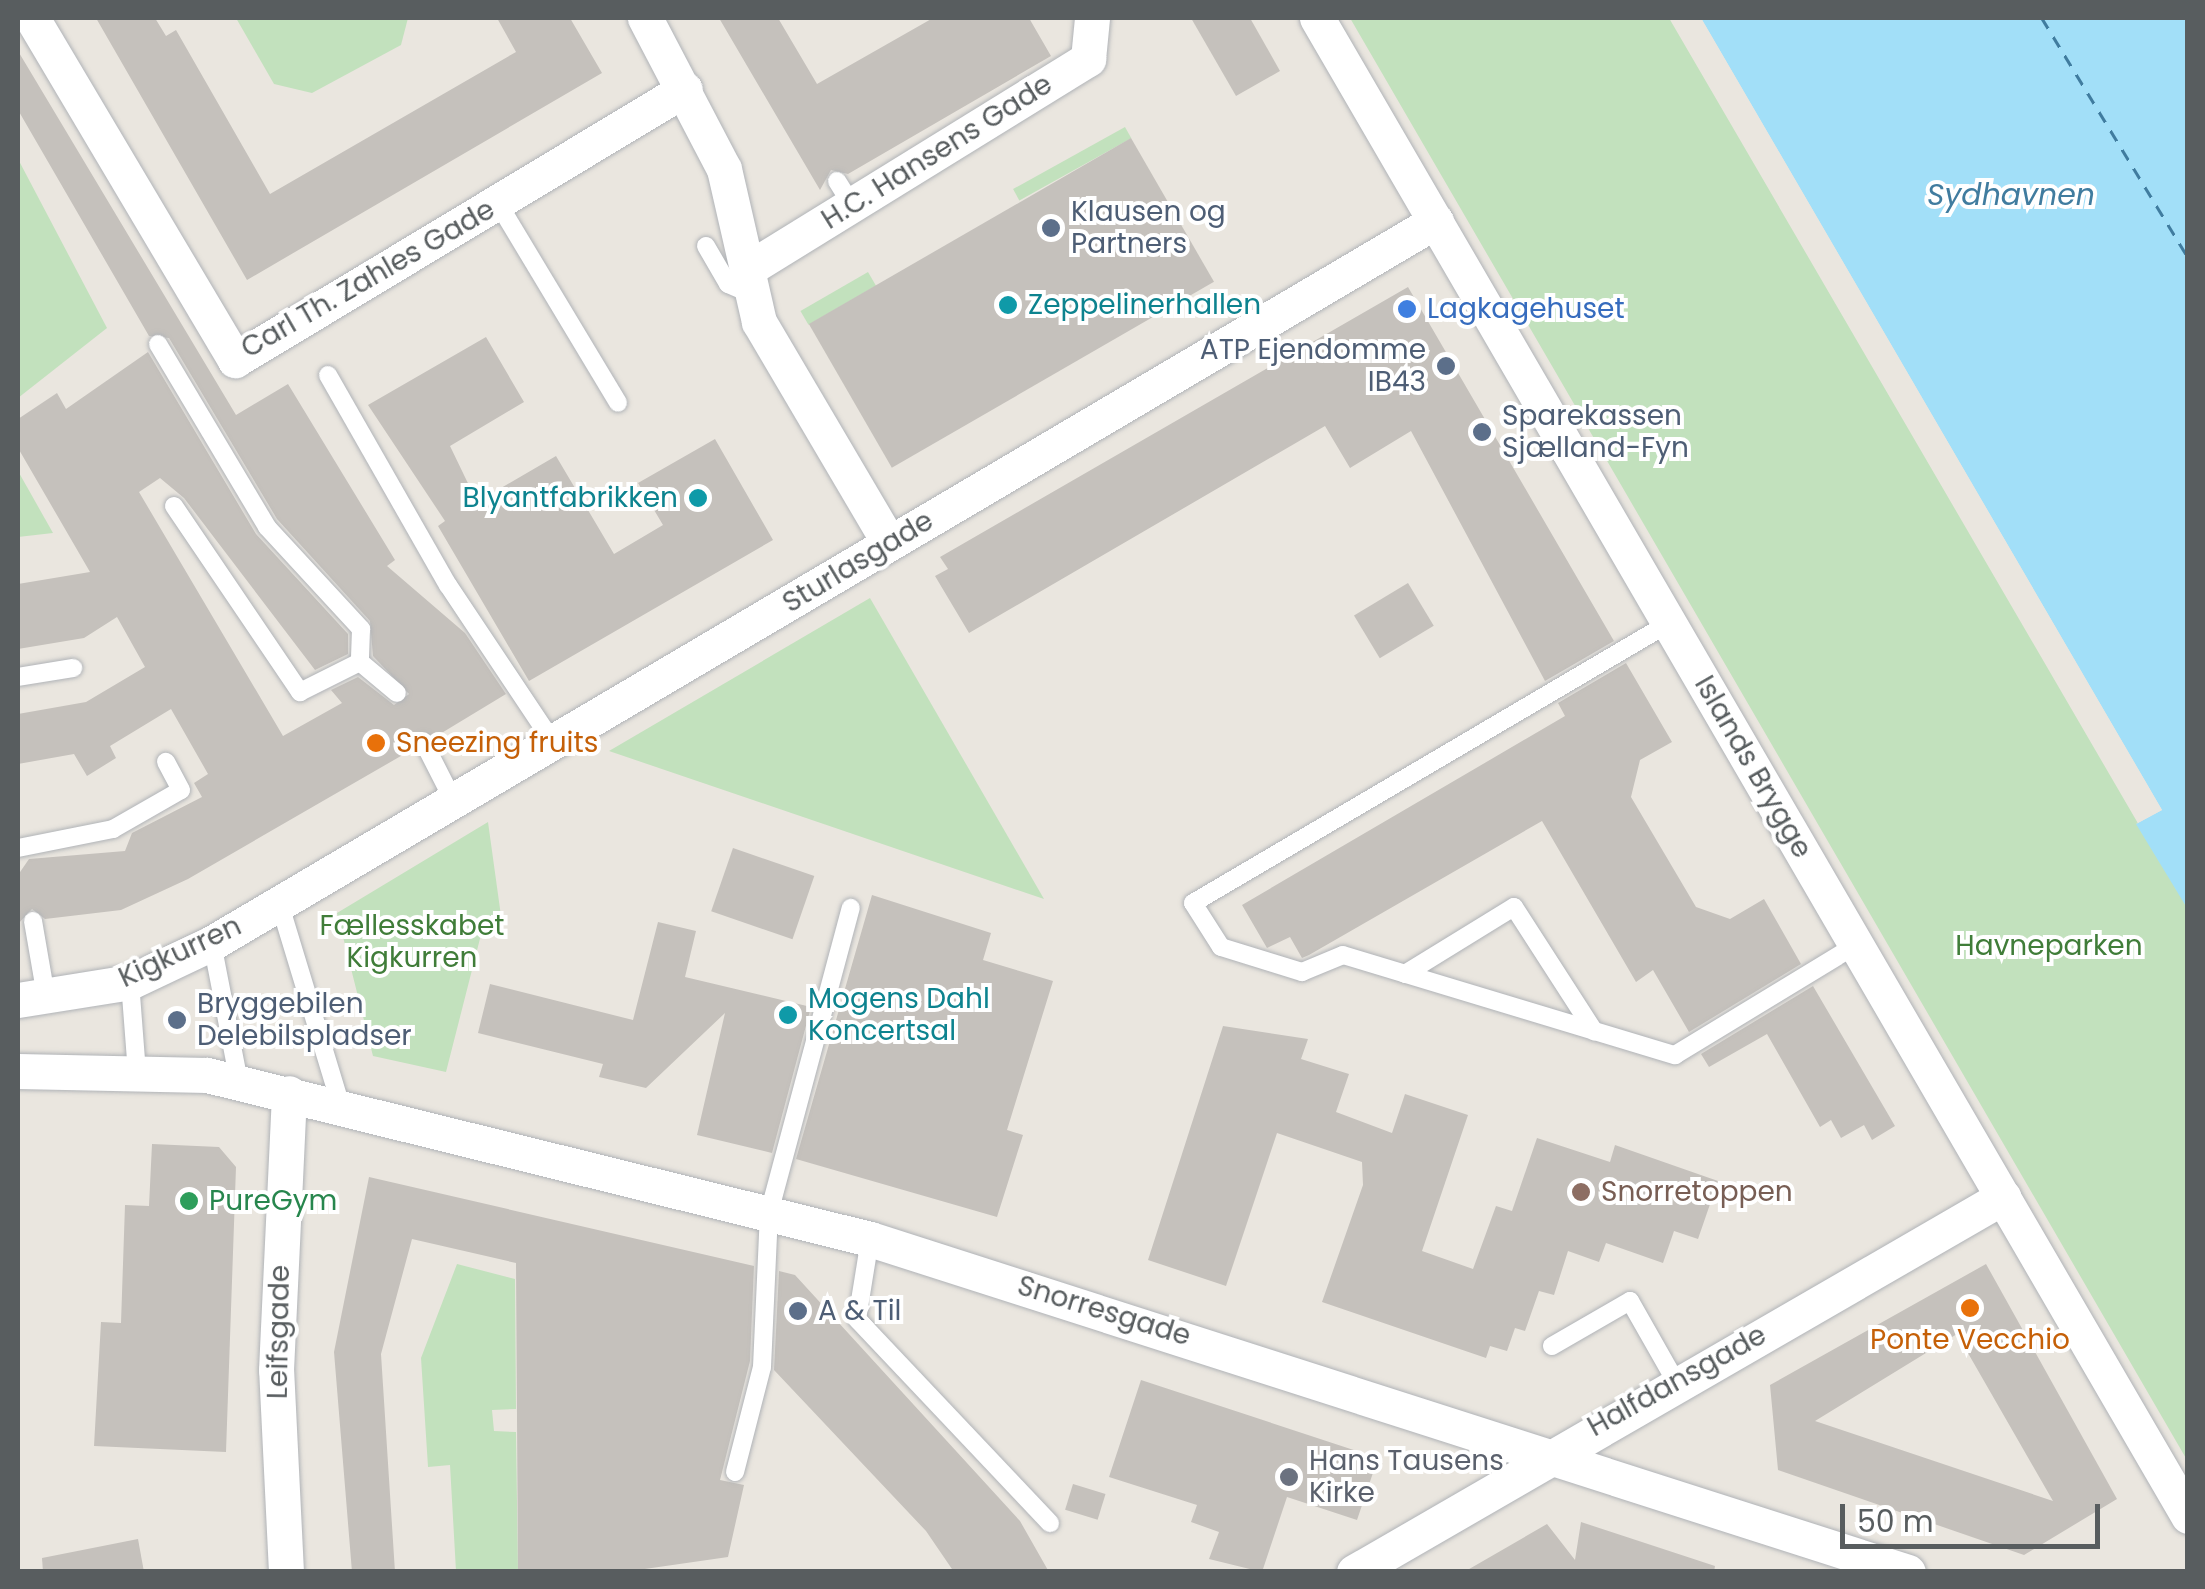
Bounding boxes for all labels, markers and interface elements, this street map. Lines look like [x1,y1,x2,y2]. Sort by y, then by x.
street label: H.C. Hansens Gade [816,67,1058,237]
water label: Sydhavnen [1927,177,2095,213]
street label: Carl Th. Zahles Gade [235,193,501,365]
place label: Klausen og Partners [1071,195,1226,261]
marker: Klausen og Partners [1040,217,1062,239]
place label: Zeppelinerhallen [1028,288,1261,322]
place label: Lagkagehuset [1427,292,1625,326]
marker: Zeppelinerhallen [997,294,1019,316]
marker: Lagkagehuset [1396,298,1418,320]
place label: ATP Ejendomme IB43 [1200,333,1426,399]
marker: ATP Ejendomme IB43 [1435,355,1457,377]
place label: Sparekassen Sjælland-Fyn [1502,399,1689,465]
marker: Sparekassen Sjælland-Fyn [1471,421,1493,443]
place label: Blyantfabrikken [463,481,678,515]
marker: Blyantfabrikken [687,487,709,509]
street label: Sturlasgade [777,504,939,620]
street label: Islands Brygge [1687,670,1819,864]
place label: Sneezing fruits [396,726,598,760]
marker: Sneezing fruits [365,732,387,754]
street label: Kigkurren [113,909,247,995]
park label: Fællesskabet Kigkurren [319,909,505,975]
park label: Havneparken [1955,929,2143,963]
place label: Mogens Dahl Koncertsal [808,982,990,1048]
place label: Bryggebilen Delebilspladser [197,987,412,1053]
marker: Mogens Dahl Koncertsal [777,1004,799,1026]
marker: Bryggebilen Delebilspladser [166,1009,188,1031]
place label: Snorretoppen [1601,1175,1793,1209]
marker: Snorretoppen [1570,1181,1592,1203]
place label: PureGym [209,1184,337,1218]
marker: PureGym [178,1190,200,1212]
street label: Leifsgade [261,1265,297,1399]
street label: Snorresgade [1013,1269,1195,1353]
place label: A & Til [818,1294,901,1328]
marker: Ponte Vecchio [1959,1297,1981,1319]
marker: A & Til [787,1300,809,1322]
street label: Halfdansgade [1582,1318,1772,1444]
place label: Ponte Vecchio [1870,1323,2070,1357]
place label: Hans Tausens Kirke [1309,1444,1504,1510]
marker: Hans Tausens Kirke [1278,1466,1300,1488]
scale bar [1845,1484,2105,1546]
text: 50 m [1857,1500,1934,1543]

